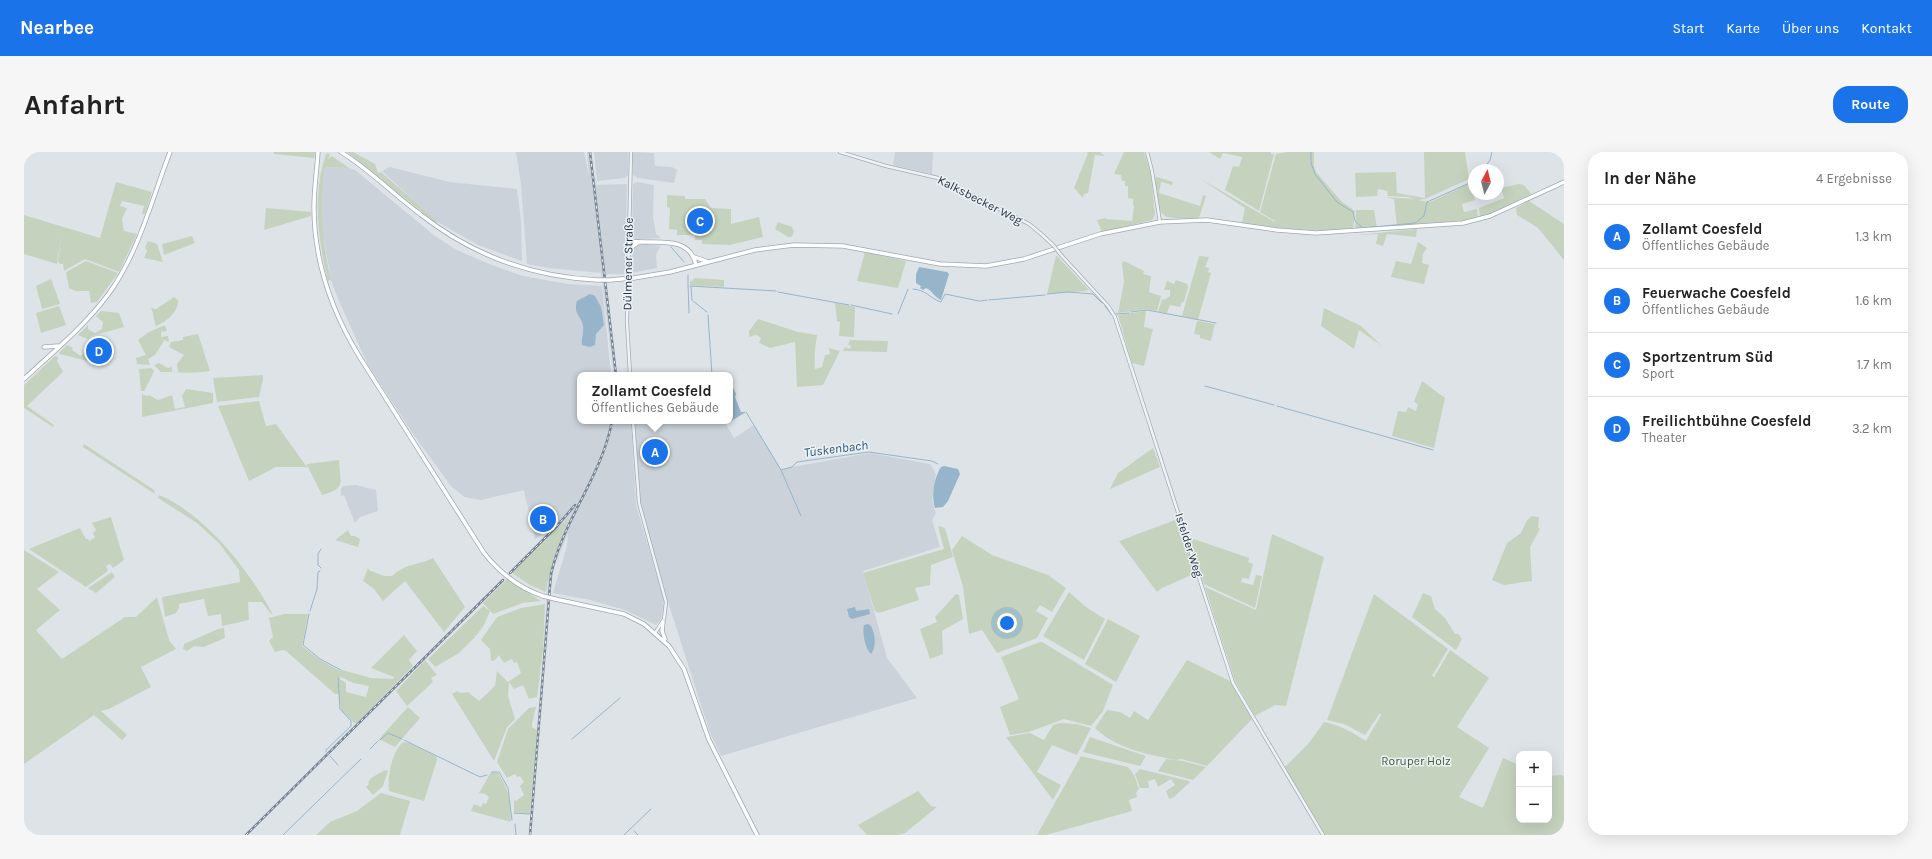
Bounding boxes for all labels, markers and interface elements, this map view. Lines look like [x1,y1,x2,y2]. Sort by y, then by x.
text: Nearbee [20,17,94,39]
text: Start [1672,20,1704,37]
text: Karte [1726,20,1760,37]
text: Über uns [1782,20,1839,37]
text: Kontakt [1861,20,1912,37]
button: Route [1833,86,1908,123]
text: Anfahrt [24,88,125,121]
north arrow [1468,164,1504,200]
text: In der Nähe [1604,168,1696,188]
text: 4 Ergebnisse [1816,171,1892,186]
street label: Kalksbecker Weg [935,173,1025,227]
pin: C [687,206,713,236]
street label: Dülmener Straße [620,218,636,310]
text: Zollamt Coesfeld [1642,220,1763,238]
text: A [1613,229,1621,244]
text: 1.3 km [1855,229,1892,244]
text: Öffentliches Gebäude [1642,238,1770,253]
text: Feuerwache Coesfeld [1642,284,1791,302]
text: B [1613,293,1621,308]
text: 1.6 km [1855,293,1892,308]
text: Öffentliches Gebäude [1642,302,1770,317]
pin: D [86,336,112,366]
text: Sportzentrum Süd [1642,348,1773,366]
text: C [1613,357,1621,372]
text: 1.7 km [1857,357,1892,372]
text: Sport [1642,366,1674,381]
popup [577,372,733,424]
text: Zollamt Coesfeld [591,382,712,400]
text: Öffentliches Gebäude [591,400,719,415]
text: Freilichtbühne Coesfeld [1642,412,1812,430]
text: D [1613,421,1621,436]
text: 3.2 km [1852,421,1892,436]
text: Theater [1642,430,1686,445]
pin: A [642,437,668,467]
water label: Tüskenbach [803,437,869,460]
pin: B [530,504,556,534]
street label: Isfelder Weg [1172,511,1206,579]
your location [997,613,1017,633]
map controls [1516,751,1552,823]
button: + [1516,751,1552,787]
park label: Roruper Holz [1381,754,1451,768]
button: − [1516,787,1552,823]

